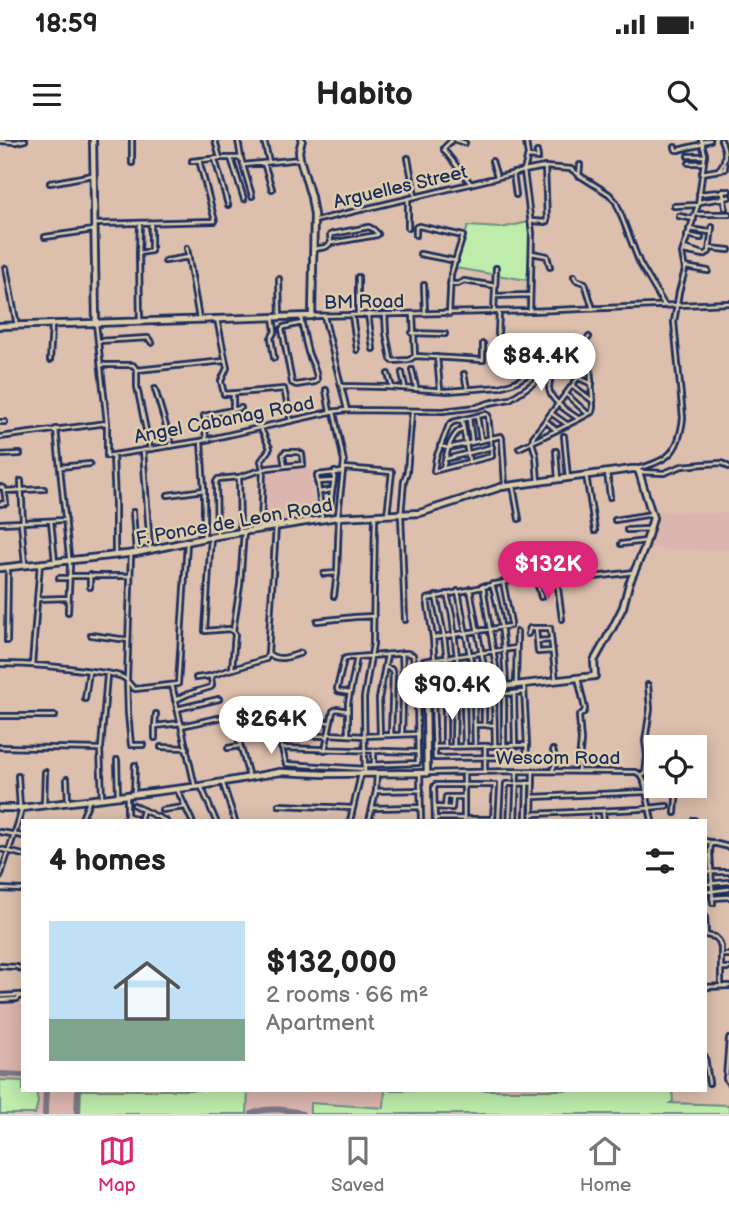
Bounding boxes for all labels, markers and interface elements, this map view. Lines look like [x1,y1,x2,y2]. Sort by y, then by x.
text: 18:59 [35,9,98,40]
text: Habito [316,75,413,114]
icon: menu [28,76,66,114]
icon: search [663,76,701,114]
street label: Arguelles Street [331,161,470,214]
street label: BM Road [324,290,404,315]
pin: $84.4K [484,334,598,393]
text: $84.4K [503,342,579,370]
street label: Angel Cabanag Road [132,392,316,449]
street label: F. Ponce de Leon Road [134,494,334,551]
pin: $132K [499,542,597,601]
text: $132K [514,550,582,578]
pin: $90.4K [395,662,509,722]
text: $90.4K [413,671,491,699]
pin: $264K [222,696,320,756]
text: $264K [235,705,307,733]
map controls [644,735,707,798]
button: locate [644,735,707,798]
street label: Wescom Road [496,747,620,770]
icon: filters [641,842,679,880]
text: 4 homes [49,843,166,879]
text: $132,000 [266,945,397,981]
icon: home [105,949,189,1033]
text: 2 rooms · 66 m² [266,981,428,1009]
text: Apartment [266,1009,375,1037]
tab: Map [98,1132,136,1197]
tab: Saved [331,1132,384,1197]
tab: Home [580,1132,631,1197]

